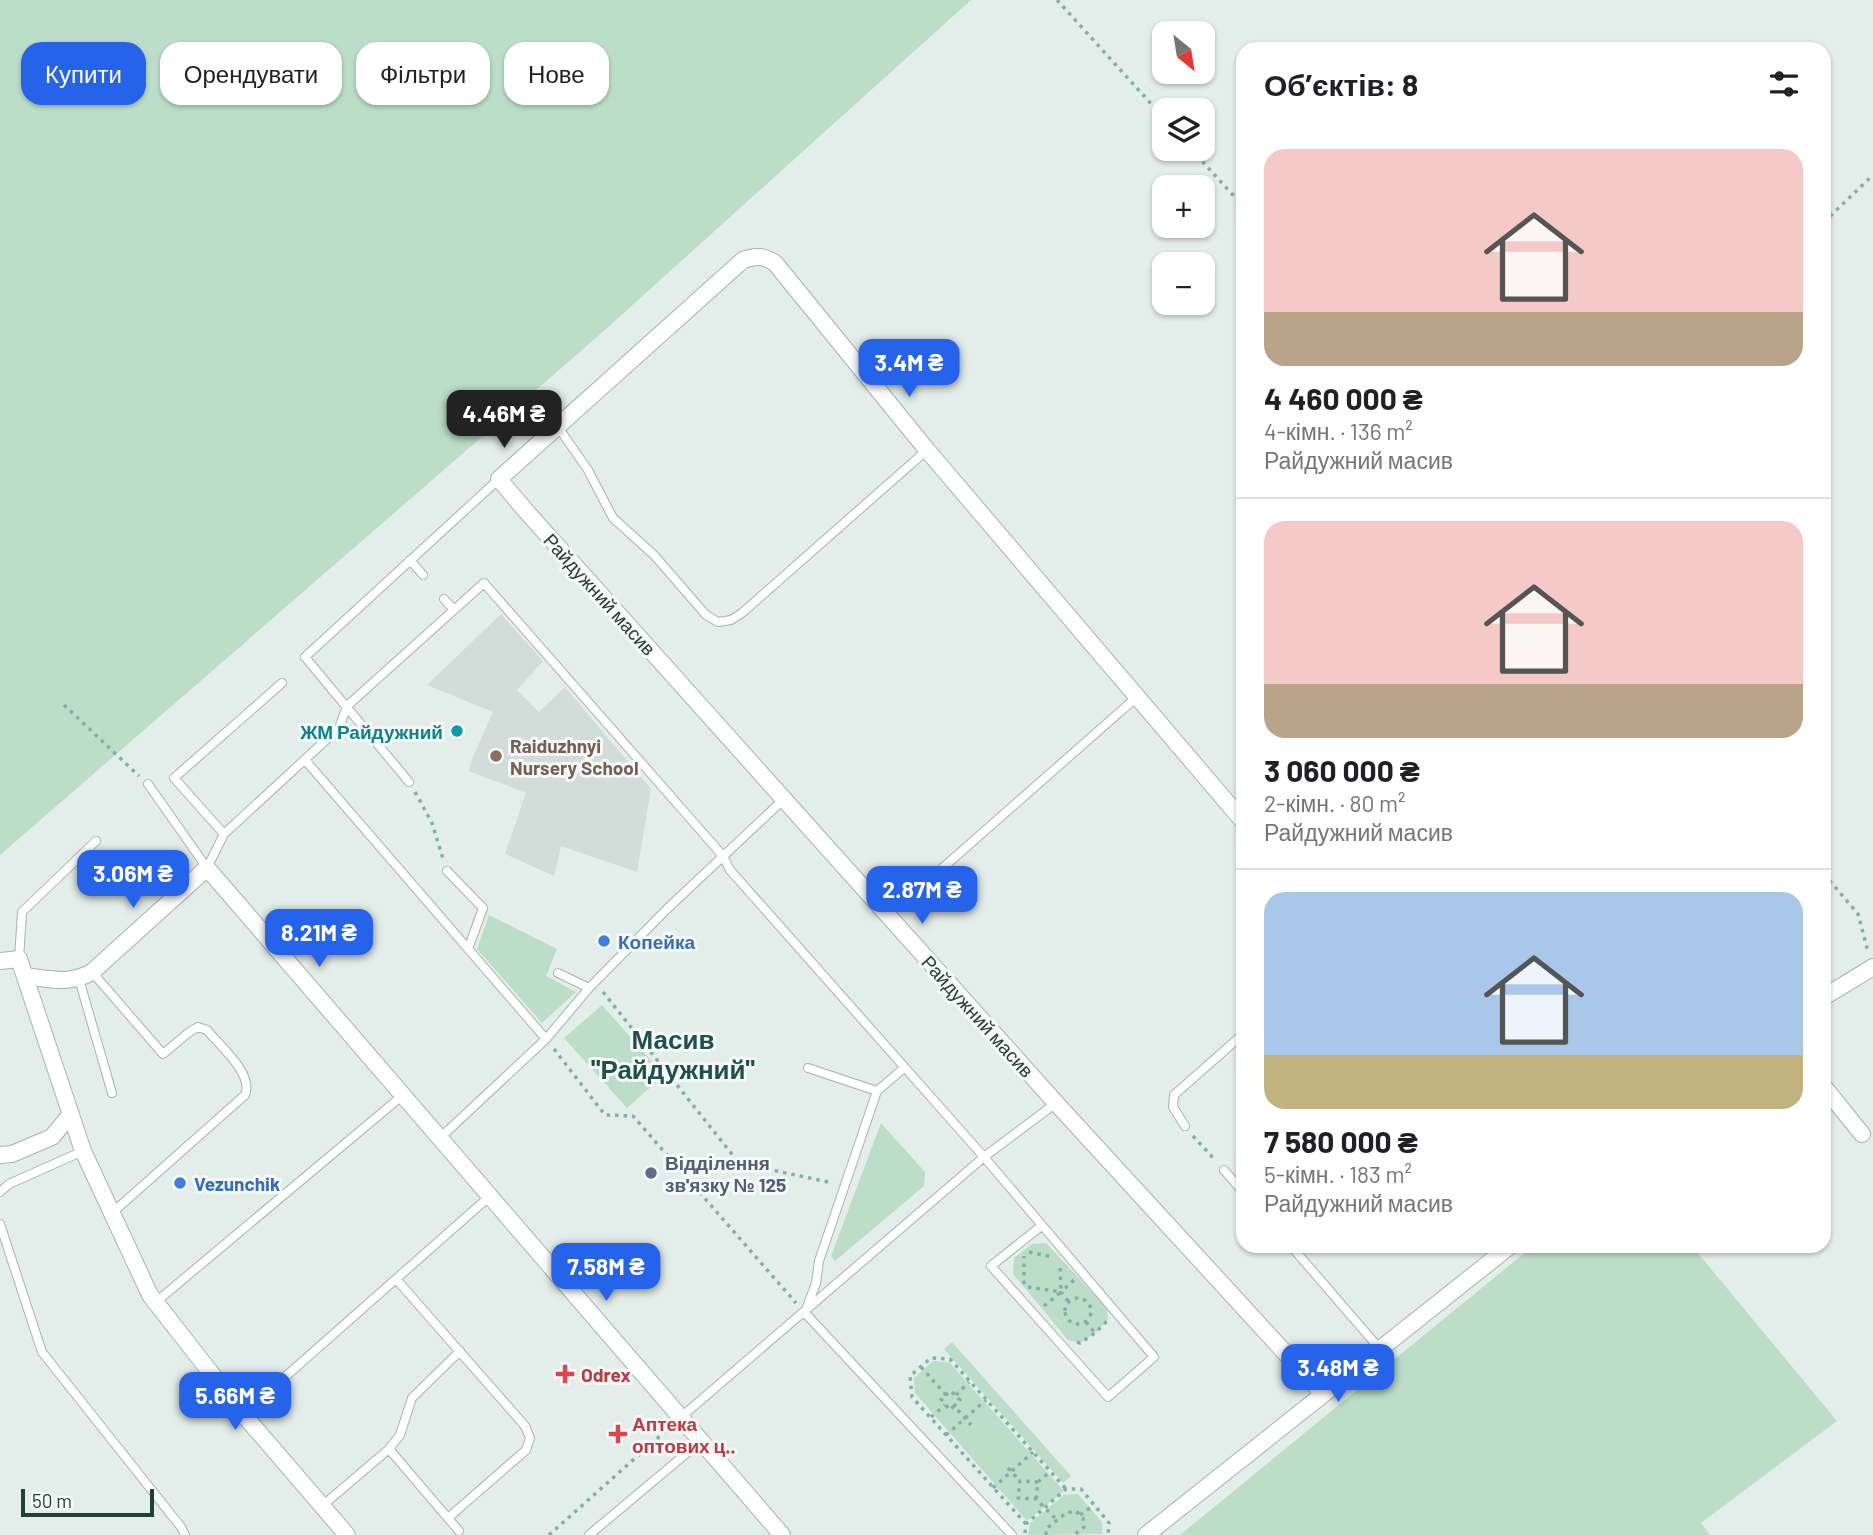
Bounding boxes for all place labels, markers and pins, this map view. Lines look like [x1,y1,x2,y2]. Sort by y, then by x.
pin: 3.4M ₴ [852,340,966,399]
pin: 4.46M ₴ [439,391,569,450]
place label: ЖМ Райдужний [299,720,443,743]
marker: ЖМ Райдужний [449,723,465,739]
place label: Raiduzhnyi Nursery School [510,734,639,779]
marker: Raiduzhnyi Nursery School [488,748,504,764]
pin: 3.06M ₴ [68,850,198,910]
pin: 2.87M ₴ [857,866,987,926]
pin: 8.21M ₴ [254,909,384,969]
place label: Копейка [618,930,695,953]
marker: Копейка [596,933,612,949]
place label: Відділення зв'язку № 125 [665,1151,786,1196]
marker: Відділення зв'язку № 125 [643,1165,659,1181]
place label: Vezunchik [194,1172,280,1195]
marker: Vezunchik [172,1175,188,1191]
pin: 7.58M ₴ [541,1244,671,1303]
pin: 3.48M ₴ [1273,1344,1403,1404]
place label: Odrex [581,1363,631,1386]
marker: Odrex [555,1364,575,1384]
pin: 5.66M ₴ [170,1372,300,1432]
place label: Аптека оптових ц‥ [632,1412,735,1457]
marker: Аптека оптових ц‥ [610,1426,626,1442]

